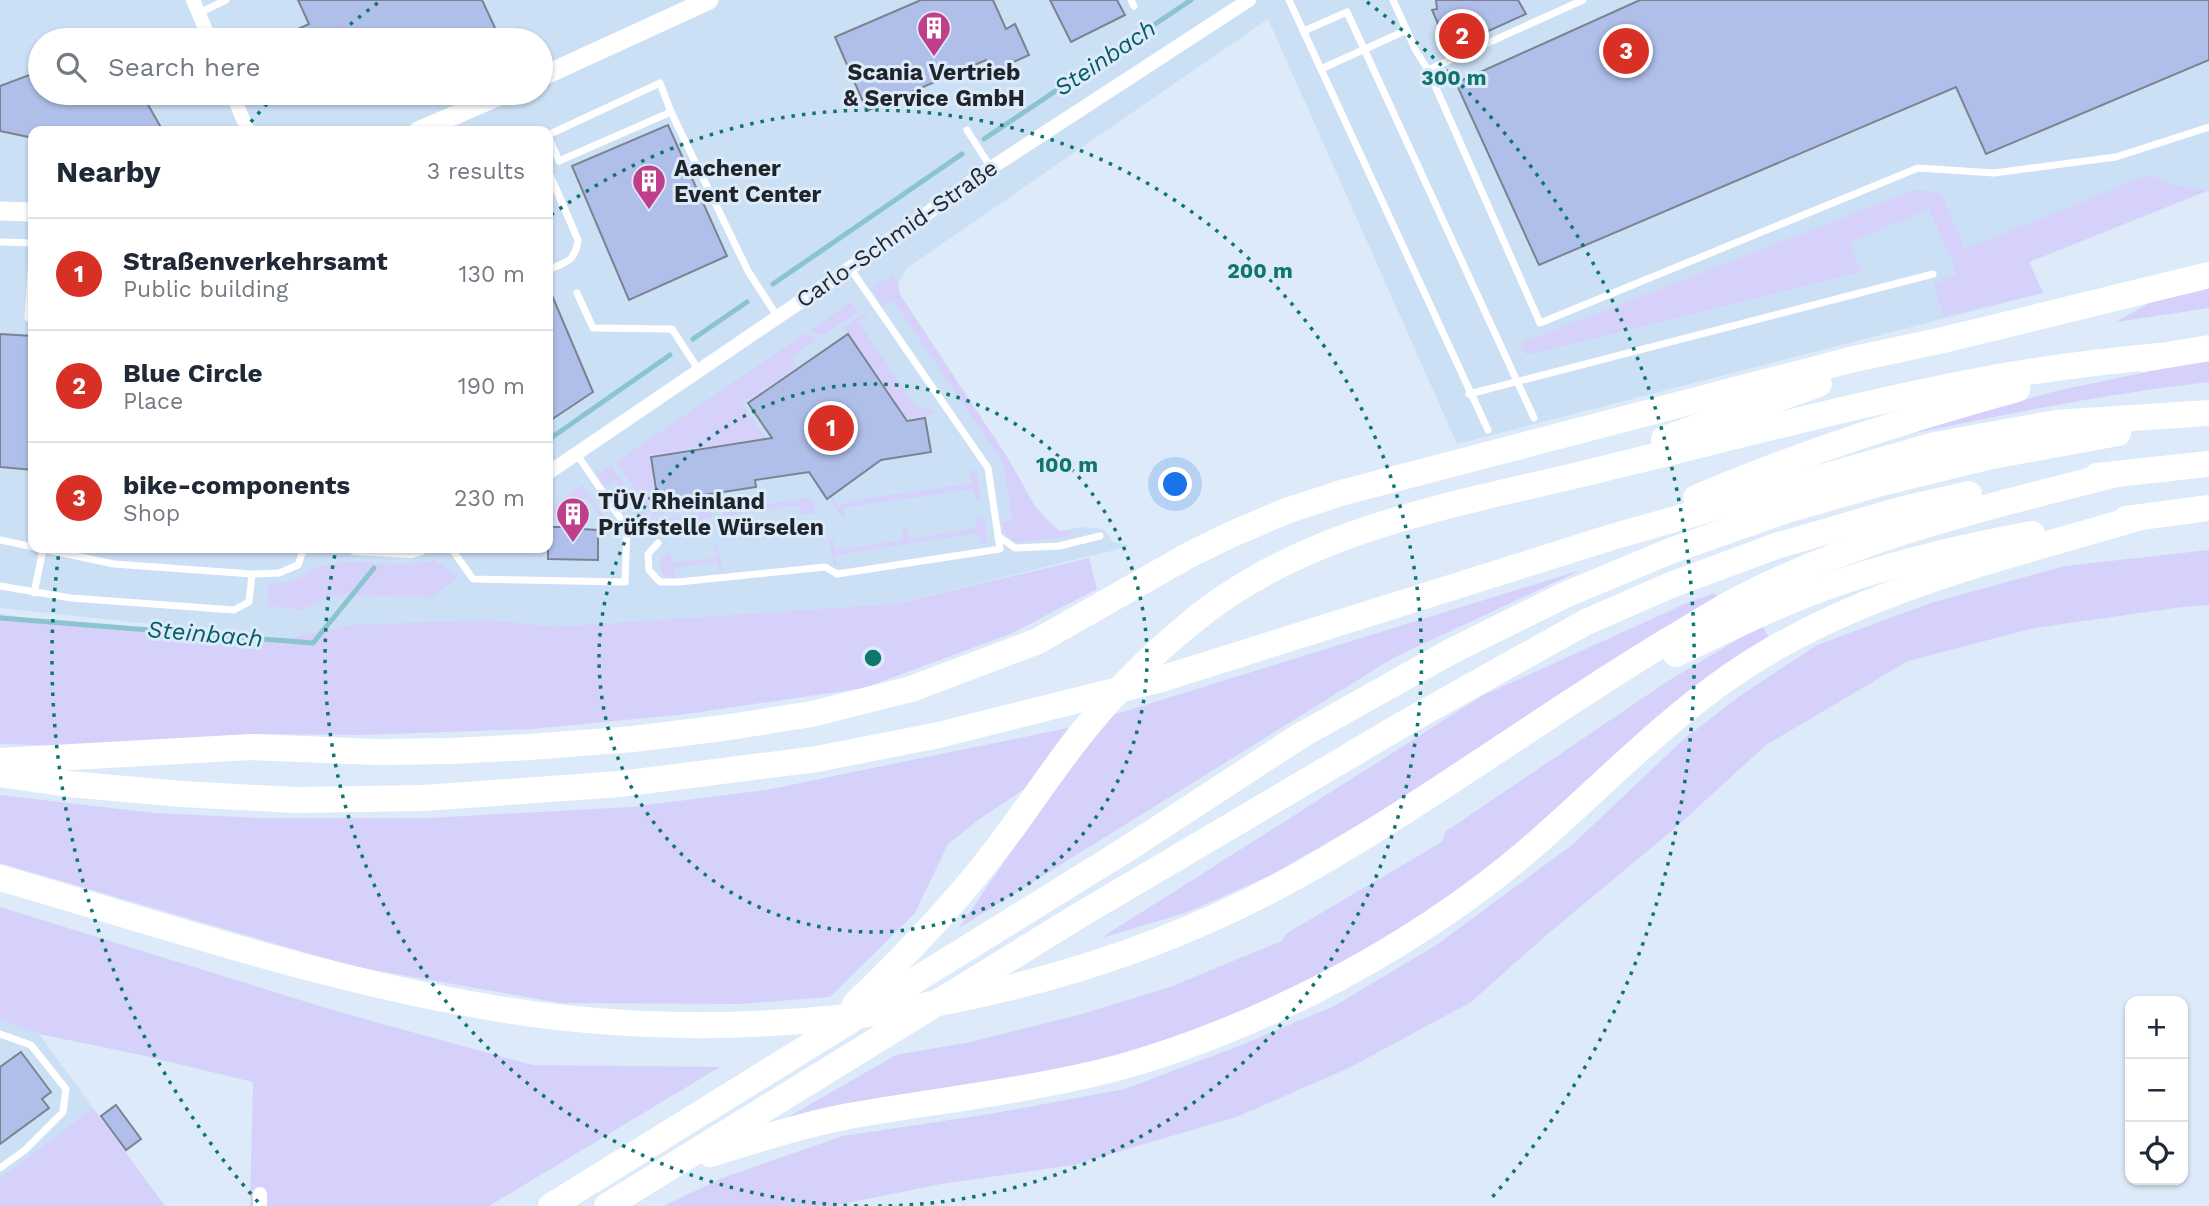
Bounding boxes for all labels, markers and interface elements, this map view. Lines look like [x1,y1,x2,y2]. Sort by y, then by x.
building icon: Scania Vertrieb & Service GmbH [915,9,953,58]
pin: 2 [1439,10,1485,62]
water label: Steinbach [1049,14,1161,102]
pin: 3 [1603,25,1649,77]
search box [28,28,553,105]
icon: search [52,48,90,86]
text: Search here [108,52,260,82]
place label: Scania Vertrieb & Service GmbH [843,59,1025,112]
text: 300 m [1421,65,1487,90]
text: Nearby [56,154,161,189]
street label: Carlo-Schmid-Straße [791,154,1003,314]
place label: Aachener Event Center [674,155,822,208]
text: 3 results [427,158,525,185]
building icon: Aachener Event Center [630,162,668,211]
text: Straßenverkehrsamt [123,246,388,276]
text: 200 m [1227,258,1293,283]
text: 1 [74,261,84,288]
text: 130 m [459,261,525,288]
text: Public building [123,276,288,303]
text: Blue Circle [123,358,262,388]
text: 2 [72,373,86,400]
text: 190 m [458,373,525,400]
text: Place [123,388,183,415]
pin: 1 [808,402,854,454]
text: 100 m [1036,452,1098,477]
your location [1158,467,1192,501]
text: bike-components [123,470,350,500]
text: 3 [72,485,86,512]
text: 230 m [454,485,525,512]
place label: TÜV Rheinland Prüfstelle Würselen [598,488,824,541]
building icon: TÜV Rheinland Prüfstelle Würselen [554,495,592,544]
text: Shop [123,500,180,527]
water label: Steinbach [146,615,264,653]
centre of rings [861,646,885,670]
map controls [2125,996,2188,1185]
button: + [2125,996,2188,1059]
button: − [2125,1059,2188,1122]
button: locate [2125,1122,2188,1185]

